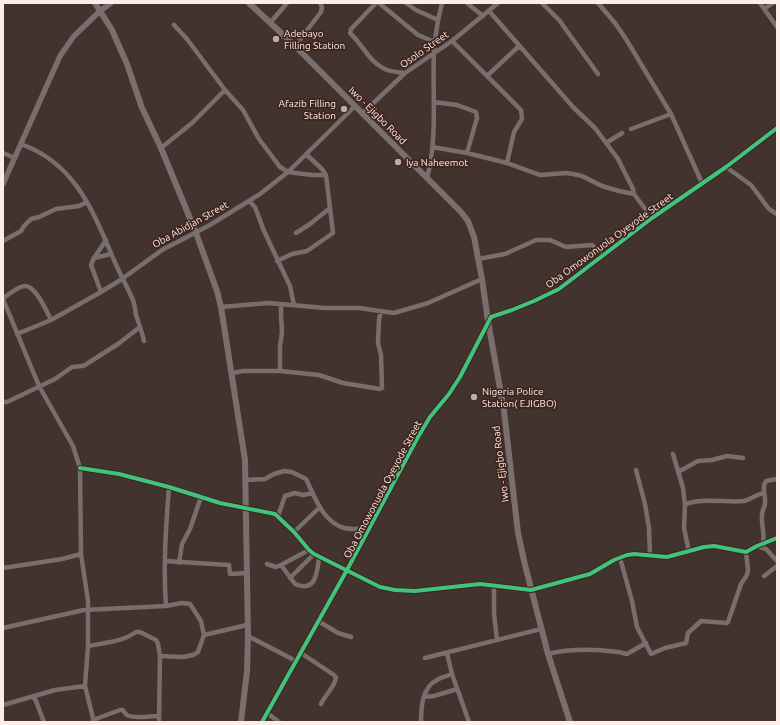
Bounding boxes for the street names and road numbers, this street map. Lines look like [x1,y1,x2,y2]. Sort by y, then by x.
street label: Osolo Street [398,29,451,70]
street label: Iwo - Ejigbo Road [347,84,409,147]
street label: Oba Omowonuola Oyeyode Street [544,191,675,290]
street label: Oba Abidjan Street [150,199,230,250]
street label: Oba Omowonuola Oyeyode Street [341,418,424,560]
street label: Iwo - Ejigbo Road [490,425,511,503]

